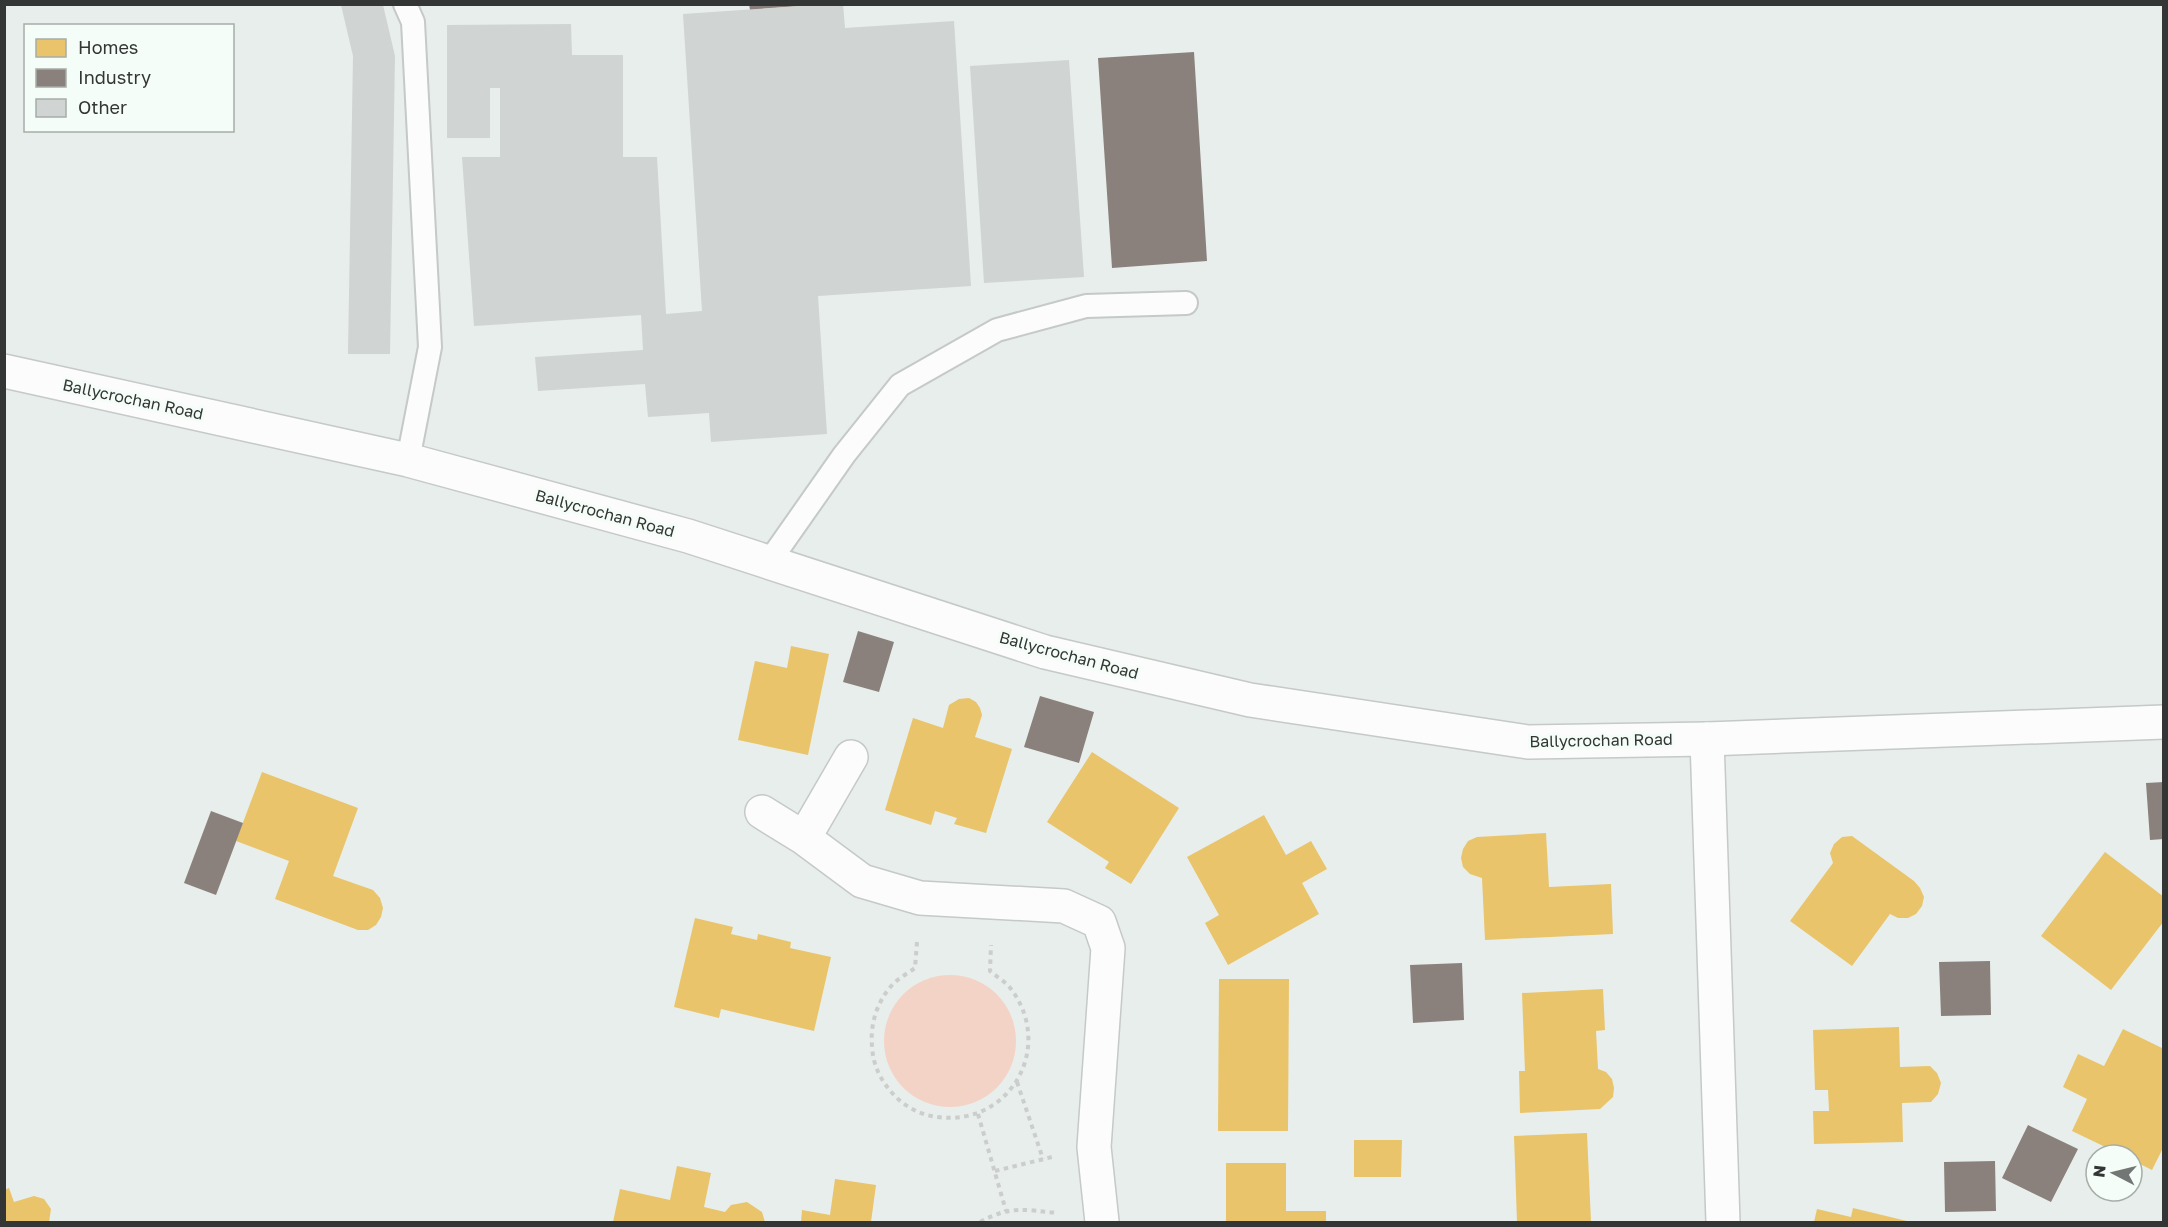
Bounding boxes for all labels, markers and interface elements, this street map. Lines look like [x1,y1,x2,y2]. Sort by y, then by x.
legend [24,24,234,132]
text: Homes [78,36,138,58]
text: Industry [78,66,151,88]
text: Other [78,96,127,118]
street label: Ballycrochan Road [61,374,205,424]
street label: Ballycrochan Road [533,485,677,541]
street label: Ballycrochan Road [997,627,1141,683]
street label: Ballycrochan Road [1529,729,1673,751]
north arrow [2084,1143,2144,1203]
text: N [2088,1164,2110,1178]

